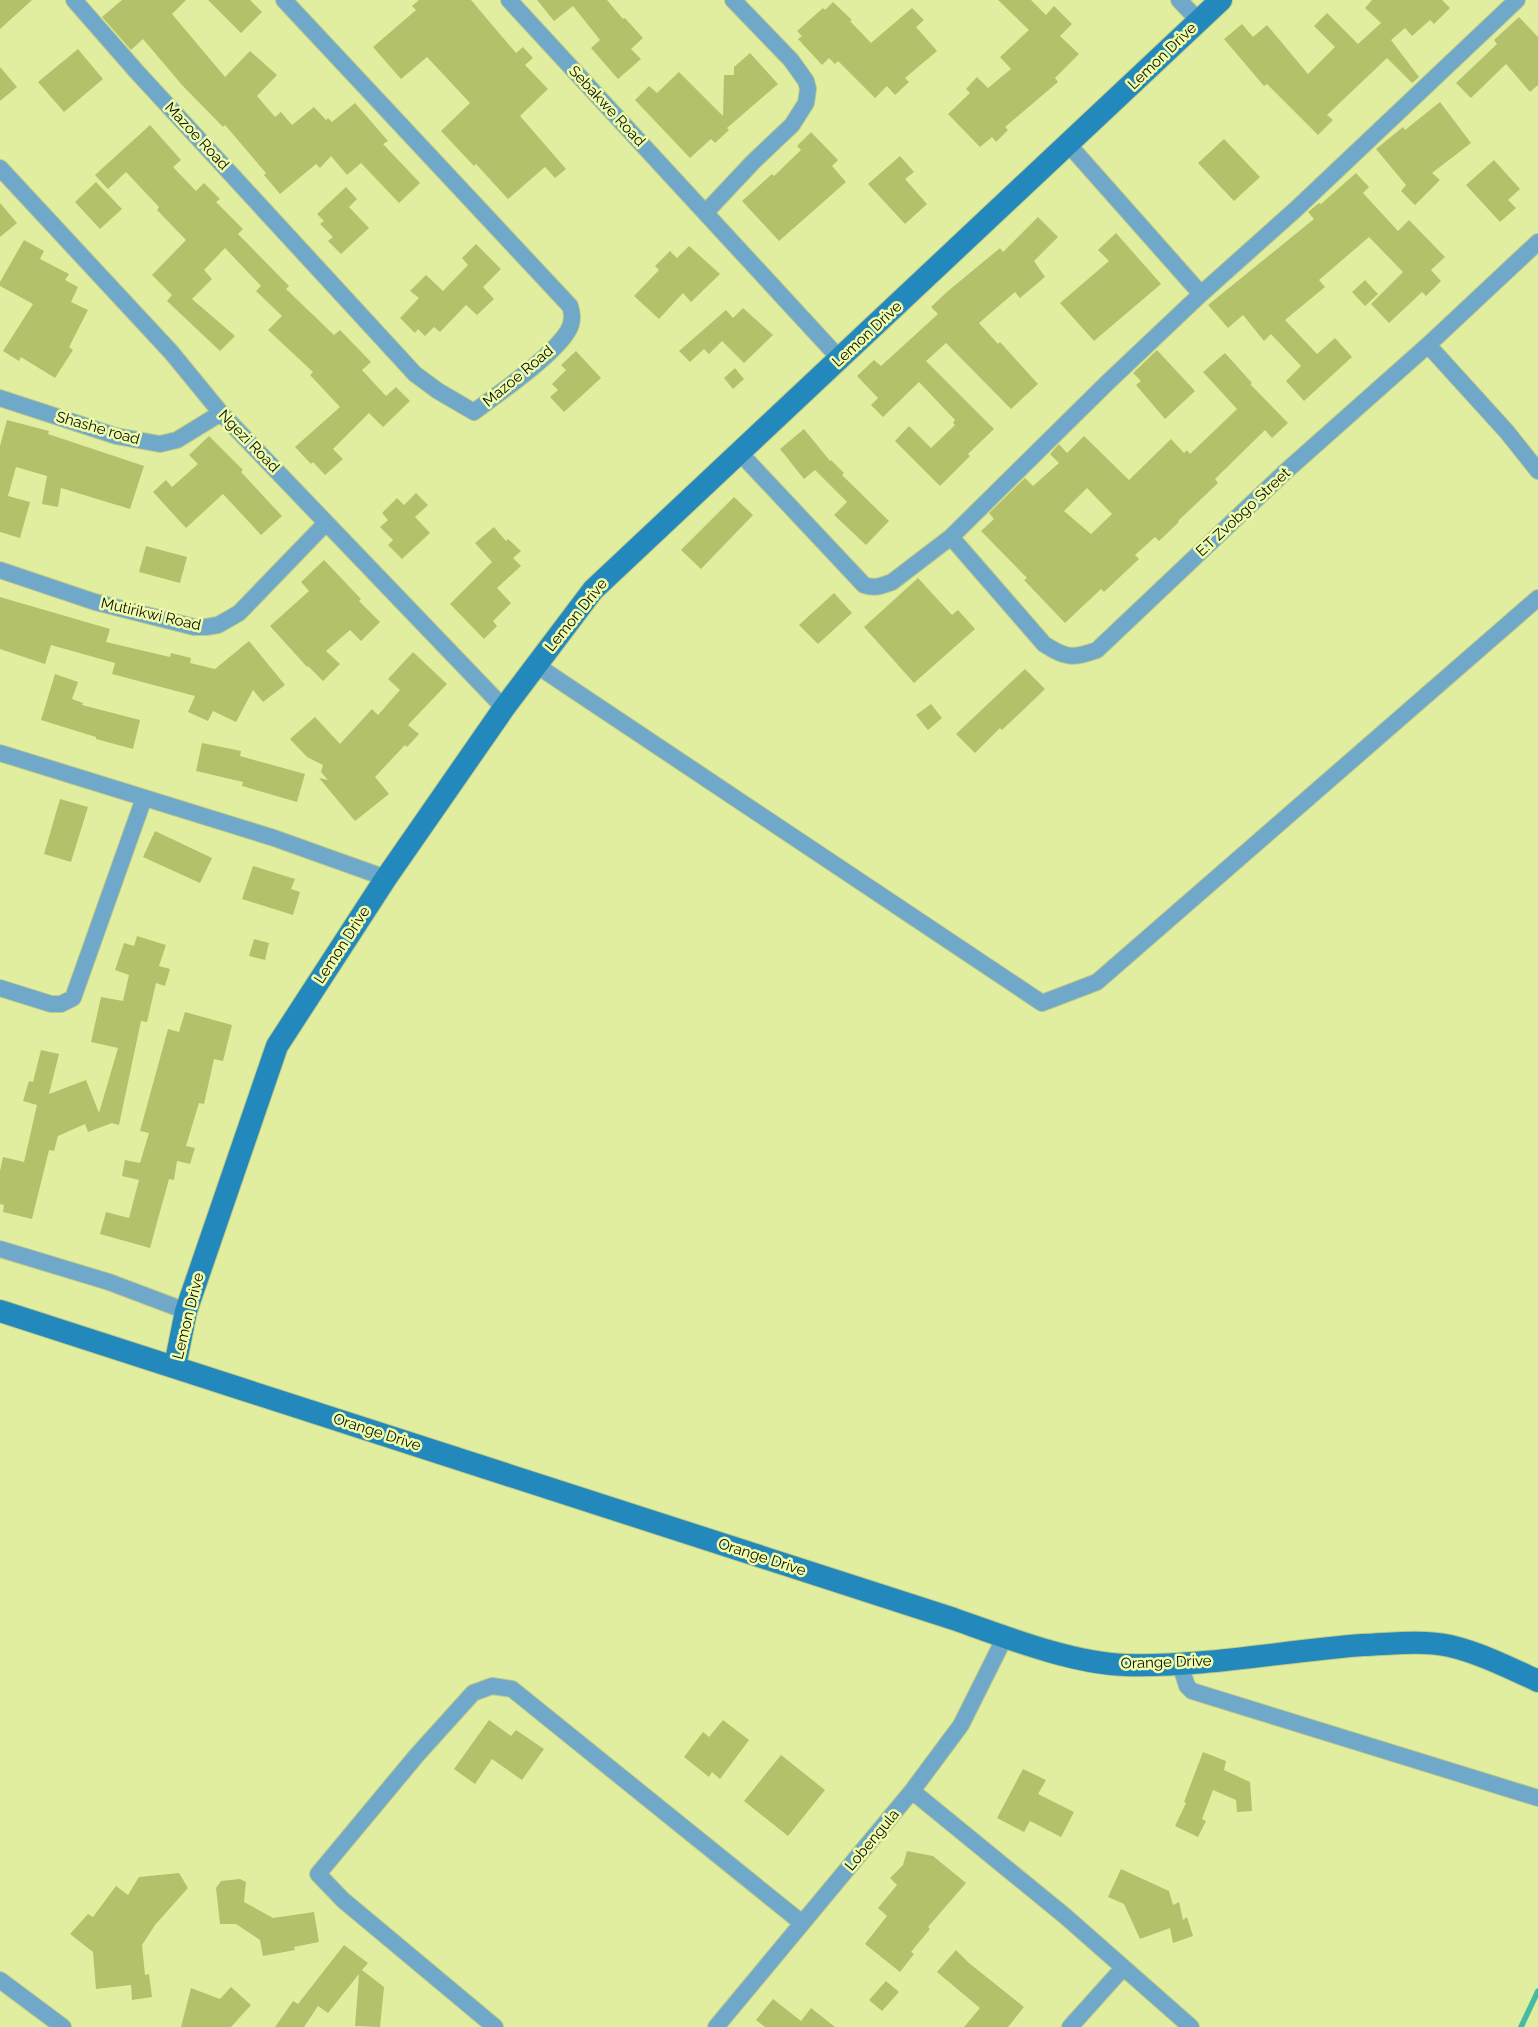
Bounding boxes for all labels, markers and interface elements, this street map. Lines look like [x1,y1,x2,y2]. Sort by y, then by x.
street label: Lemon Drive [1124,19,1200,93]
street label: Sebakwe Road [565,62,649,150]
street label: Mazoe Road [161,98,233,174]
street label: Lemon Drive [829,297,906,371]
street label: Mazoe Road [479,341,557,411]
street label: Ngezi Road [215,406,283,476]
street label: Shashe road [54,407,142,449]
street label: E.T Zvobgo Street [1192,464,1294,560]
street label: Lemon Drive [541,575,611,655]
street label: Mutirikwi Road [99,594,203,634]
street label: Lemon Drive [310,903,374,987]
street label: Lemon Drive [169,1271,207,1361]
street label: Orange Drive [331,1409,423,1455]
street label: Orange Drive [716,1534,808,1580]
street label: Orange Drive [1120,1651,1212,1673]
street label: Lobengula [841,1806,903,1874]

